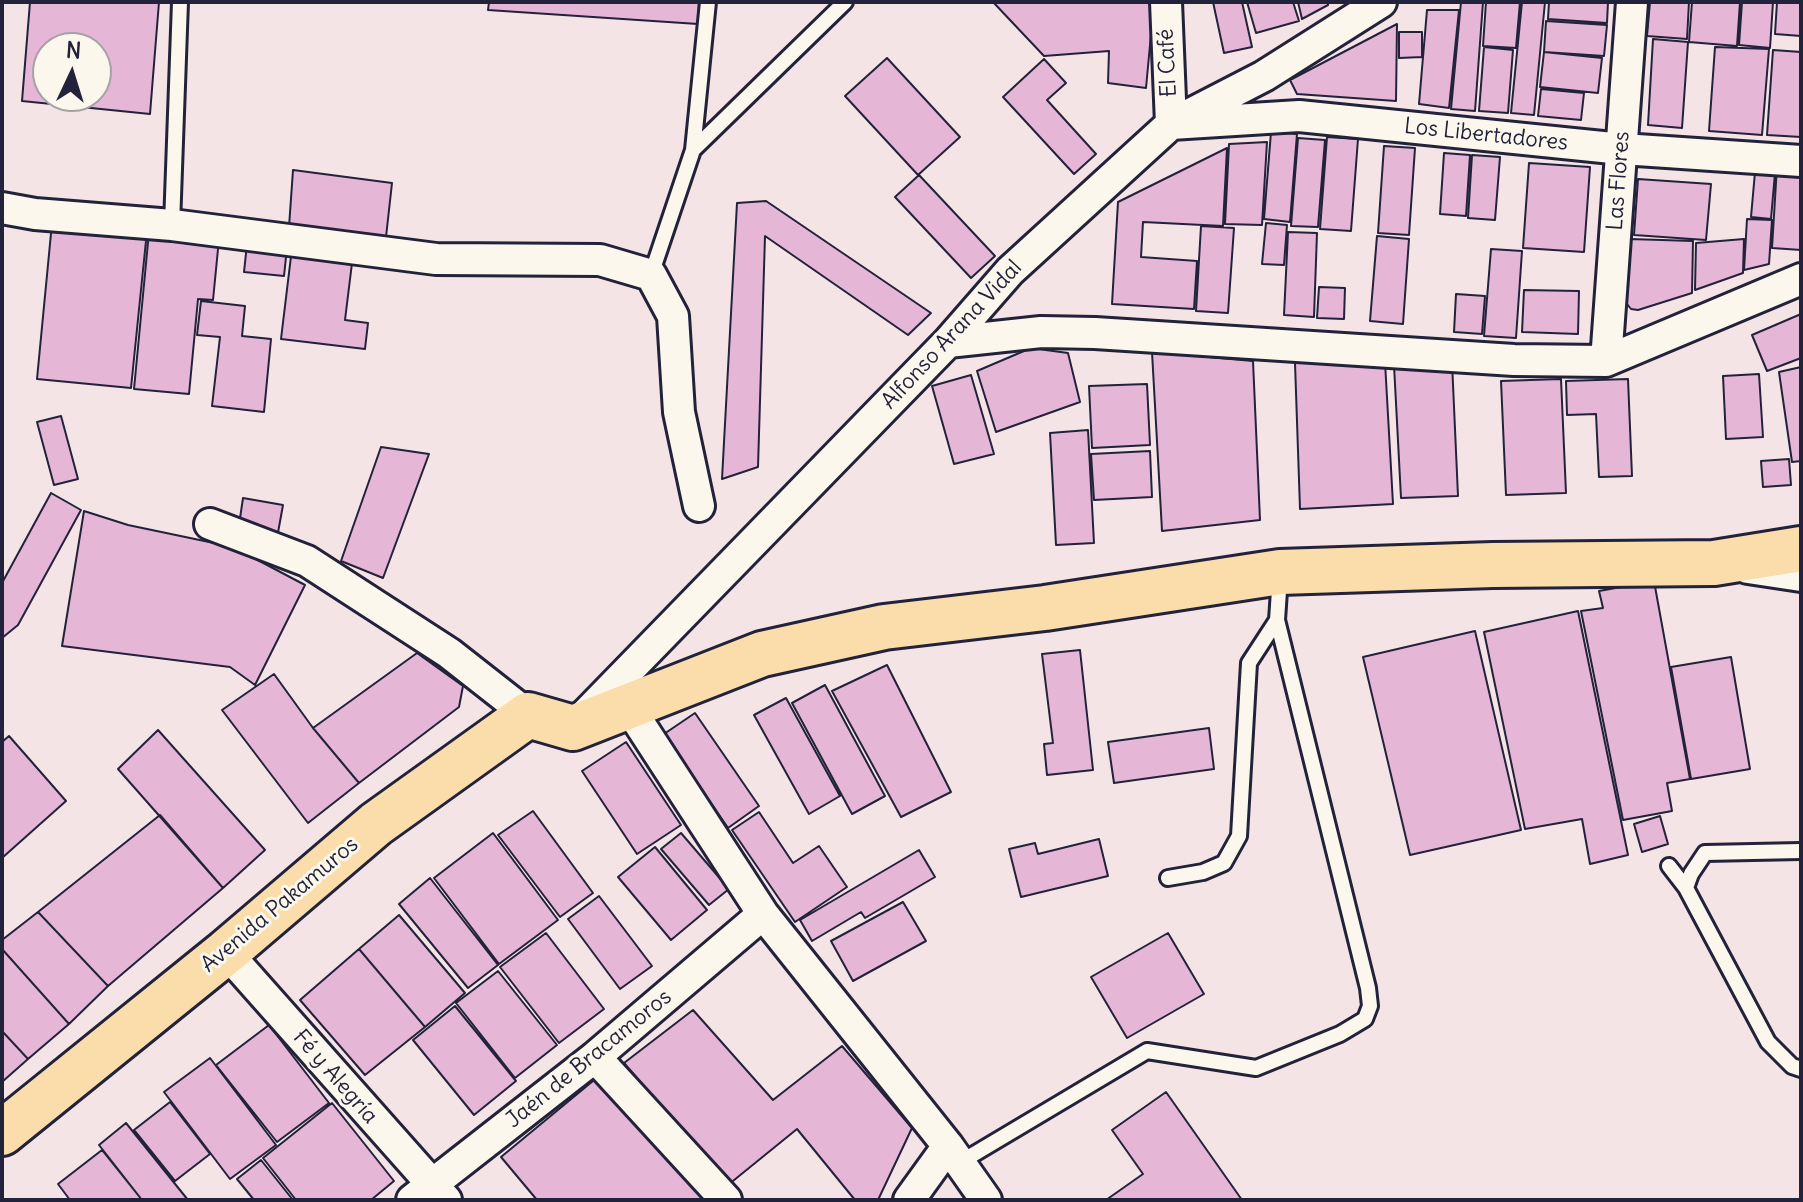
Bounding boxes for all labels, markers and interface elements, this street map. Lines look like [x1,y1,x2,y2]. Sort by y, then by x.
street label: El Café [1153,28,1183,98]
north arrow [32,32,112,112]
text: N [65,36,82,65]
street label: Los Libertadores [1403,113,1569,157]
street label: Las Flores [1602,130,1636,232]
street label: Alfonso Arana Vidal [876,255,1028,415]
street label: Avenida Pakamuros [196,832,364,978]
street label: Jaén de Bracamoros [501,984,677,1134]
street label: Fé y Alegría [287,1025,383,1129]

